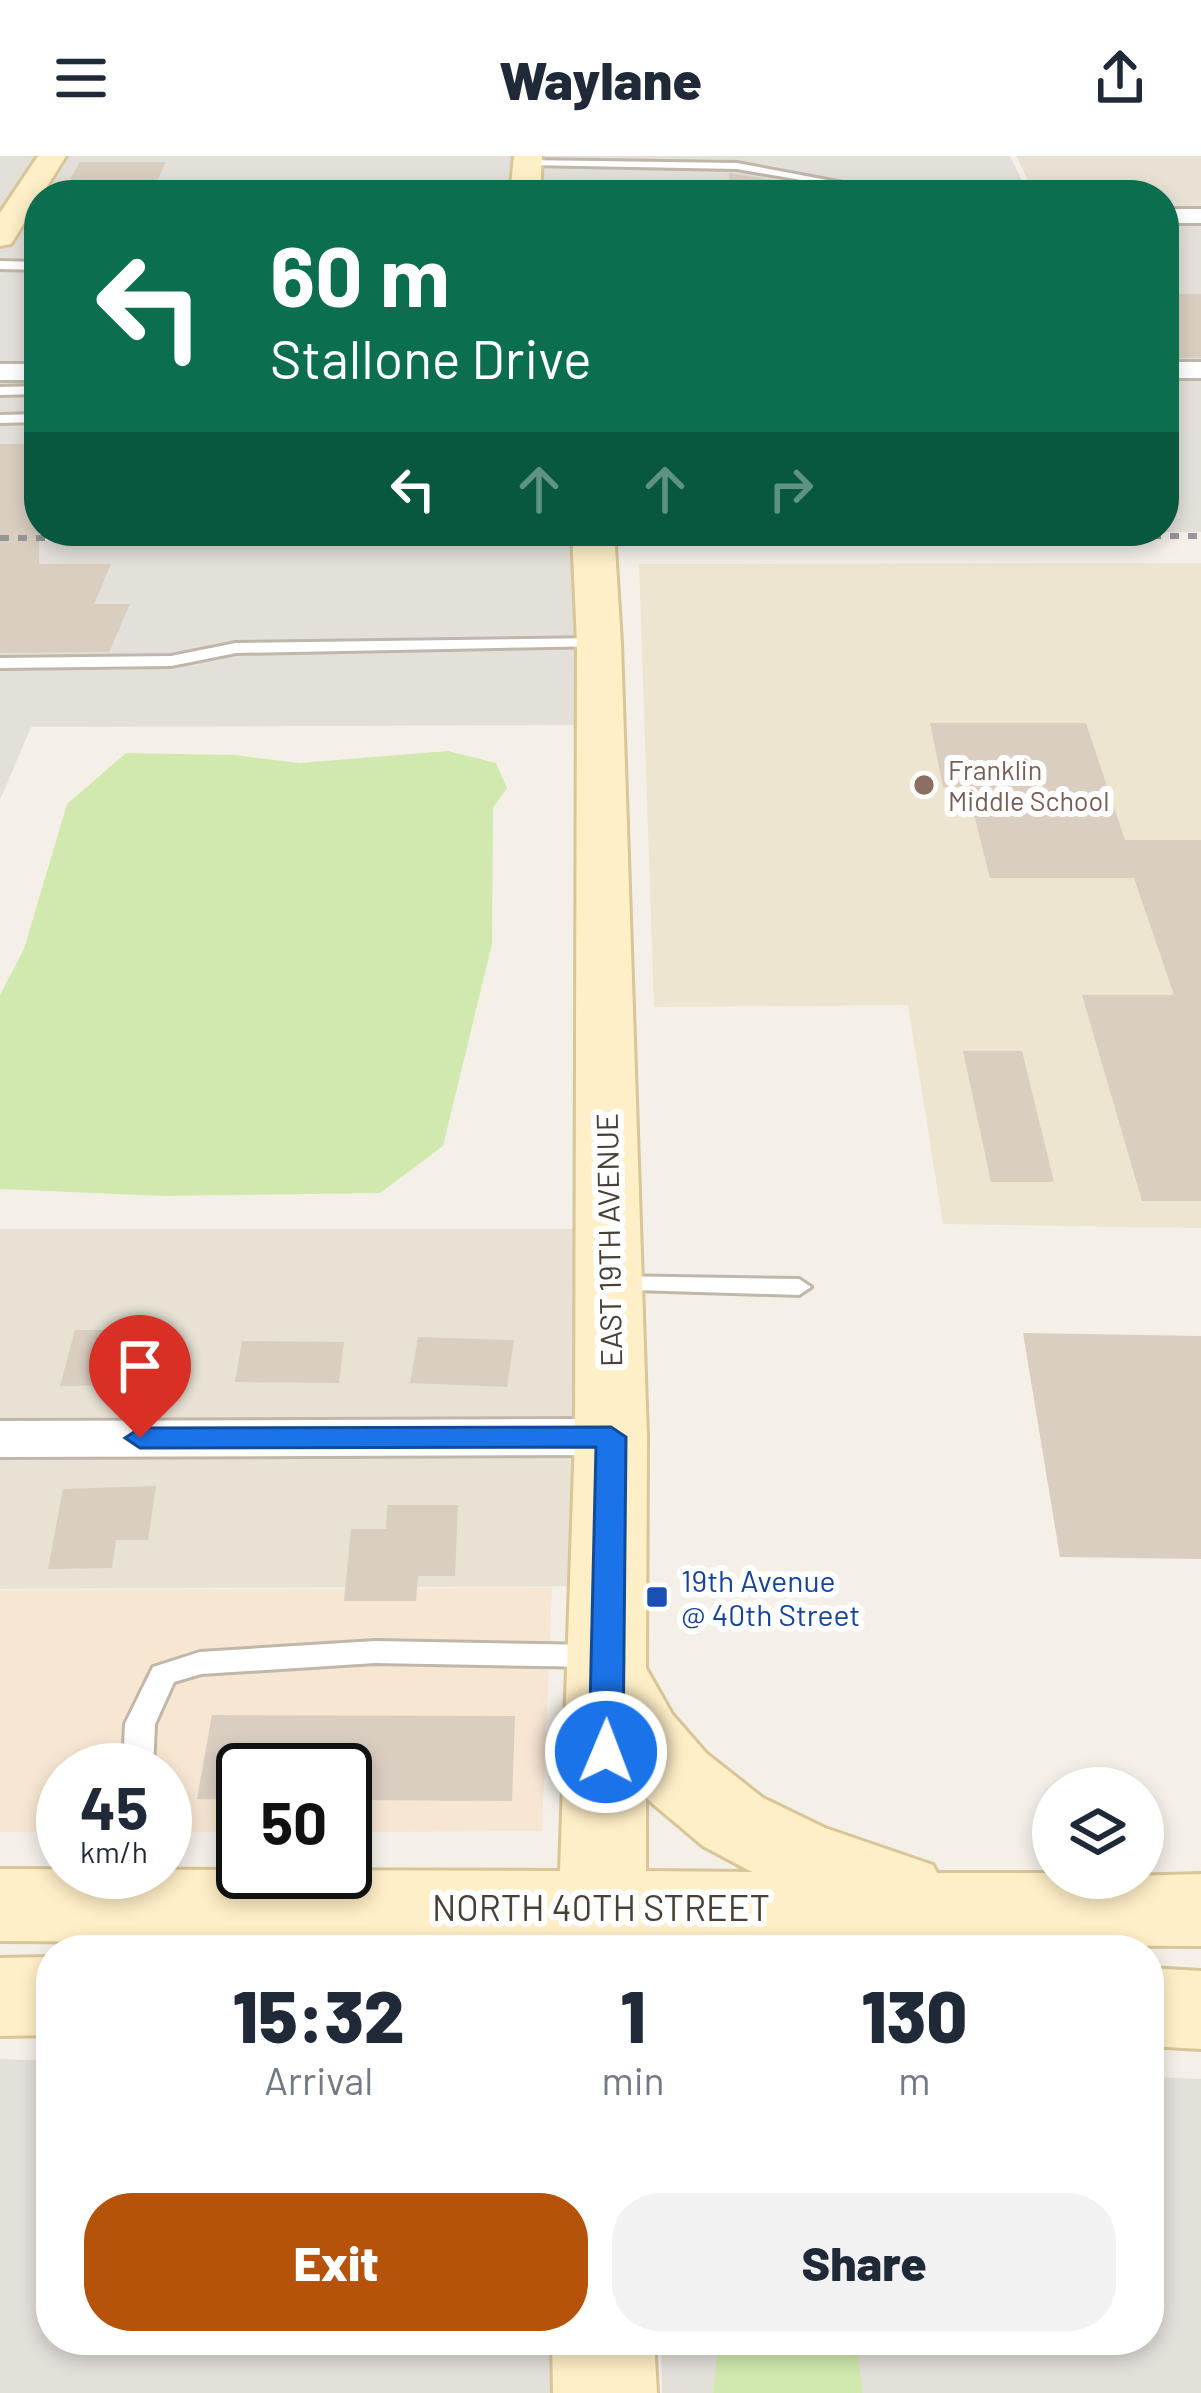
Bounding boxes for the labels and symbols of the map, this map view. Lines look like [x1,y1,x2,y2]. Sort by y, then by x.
place label: Franklin Middle School [948,753,1110,816]
marker: Franklin Middle School [911,772,937,798]
street label: EAST 19TH AVENUE [588,1113,628,1367]
pin [89,1315,191,1438]
place label: 19th Avenue @ 40th Street [681,1562,860,1632]
marker: 19th Avenue @ 40th Street [644,1584,670,1610]
position arrow [543,1689,669,1815]
speed limit sign: 50 [216,1743,372,1899]
street label: NORTH 40TH STREET [432,1885,770,1928]

